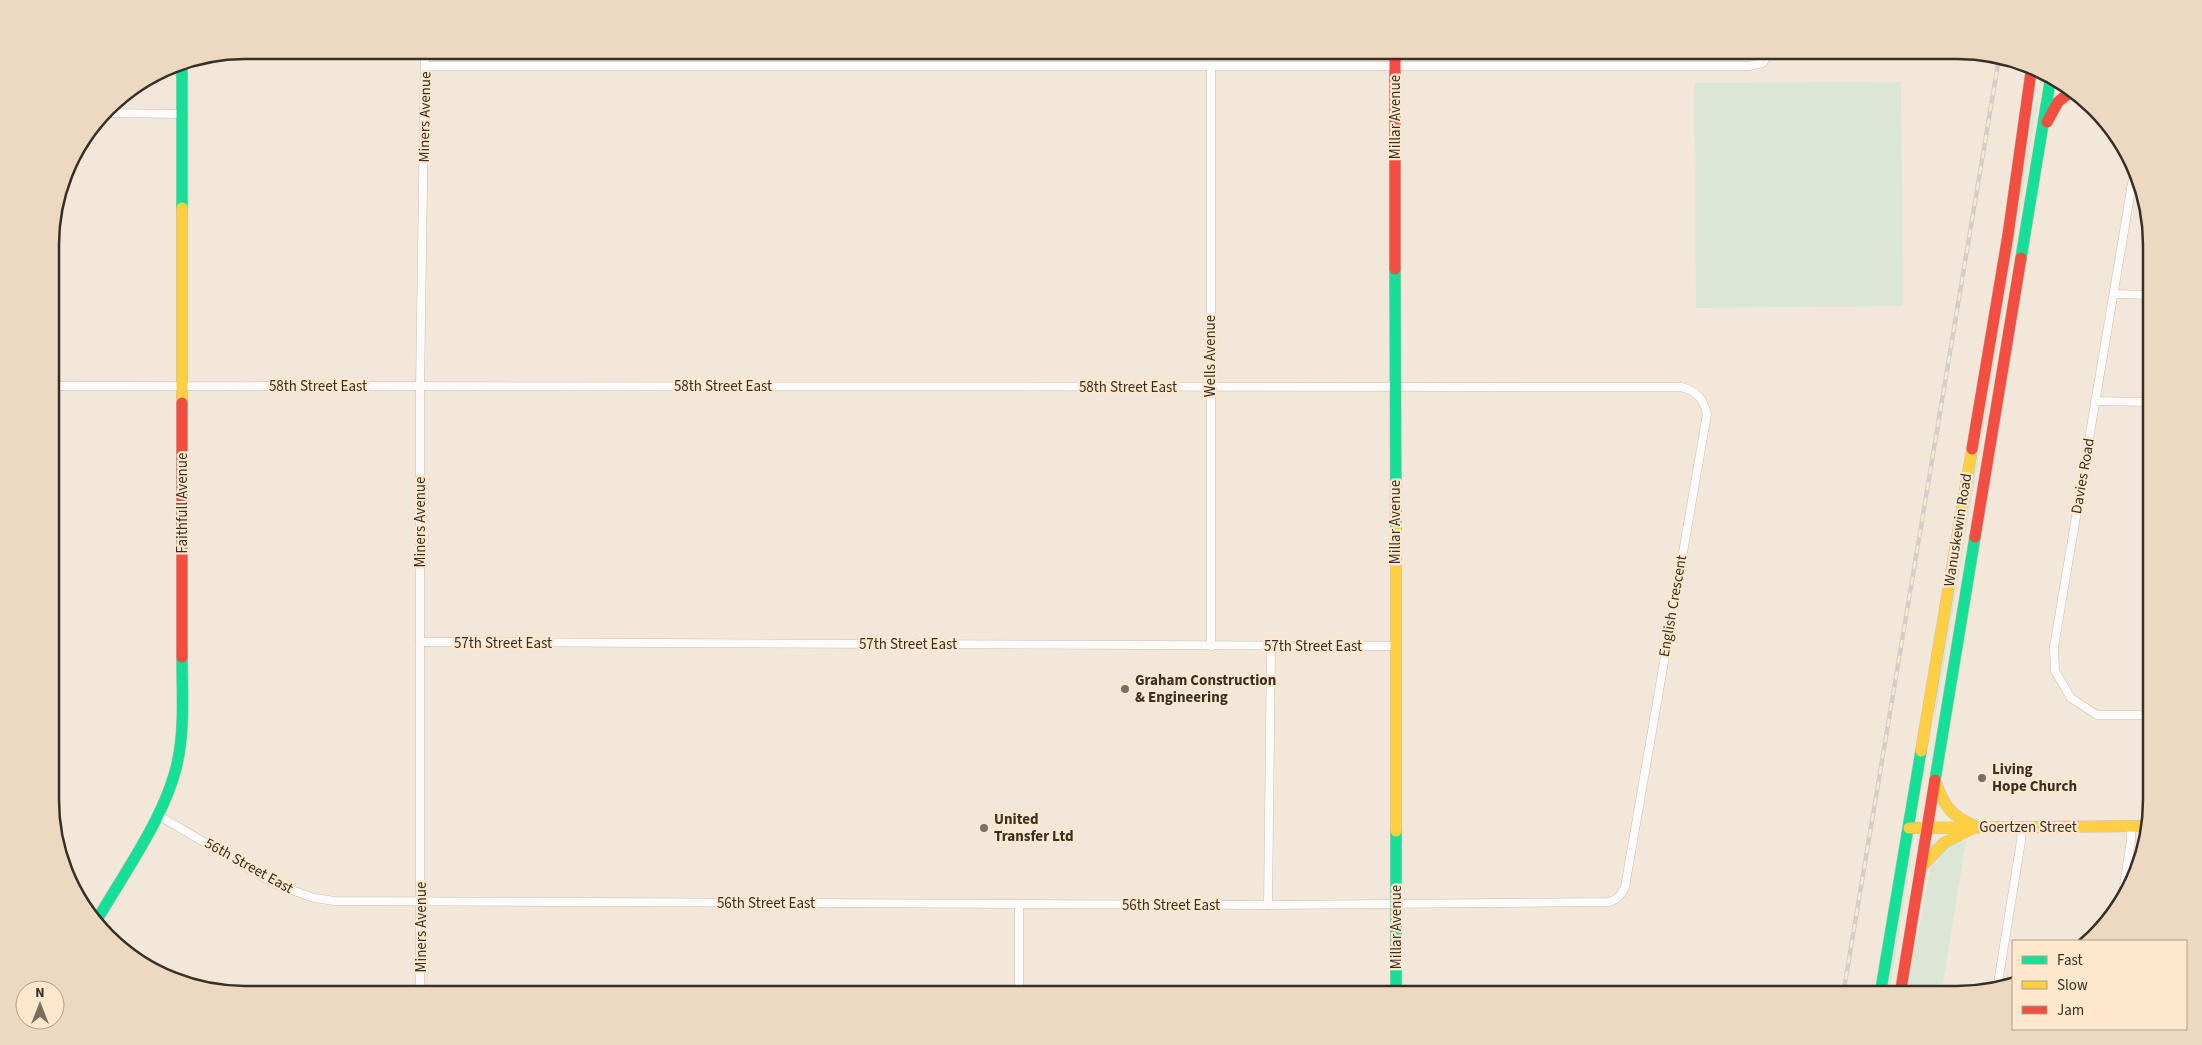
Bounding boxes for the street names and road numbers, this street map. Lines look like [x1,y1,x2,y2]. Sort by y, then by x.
street label: Miners Avenue [414,71,436,163]
street label: Millar Avenue [1385,75,1406,159]
street label: Wells Avenue [1200,315,1221,397]
street label: 58th Street East [269,376,367,397]
street label: 58th Street East [674,376,772,397]
street label: 58th Street East [1079,377,1177,398]
street label: Davies Road [2066,437,2100,515]
street label: Faithfull Avenue [172,453,193,553]
street label: Wanuskewin Road [1939,472,1977,588]
street label: Miners Avenue [410,477,431,567]
street label: Millar Avenue [1385,480,1406,564]
street label: English Crescent [1654,553,1692,659]
street label: 57th Street East [454,633,552,654]
street label: 57th Street East [859,634,957,655]
street label: 57th Street East [1264,636,1362,657]
street label: Goertzen Street [1979,817,2077,838]
street label: 56th Street East [201,833,297,899]
street label: Miners Avenue [411,882,432,972]
street label: Millar Avenue [1386,885,1407,969]
street label: 56th Street East [717,893,815,914]
street label: 56th Street East [1122,895,1220,916]

